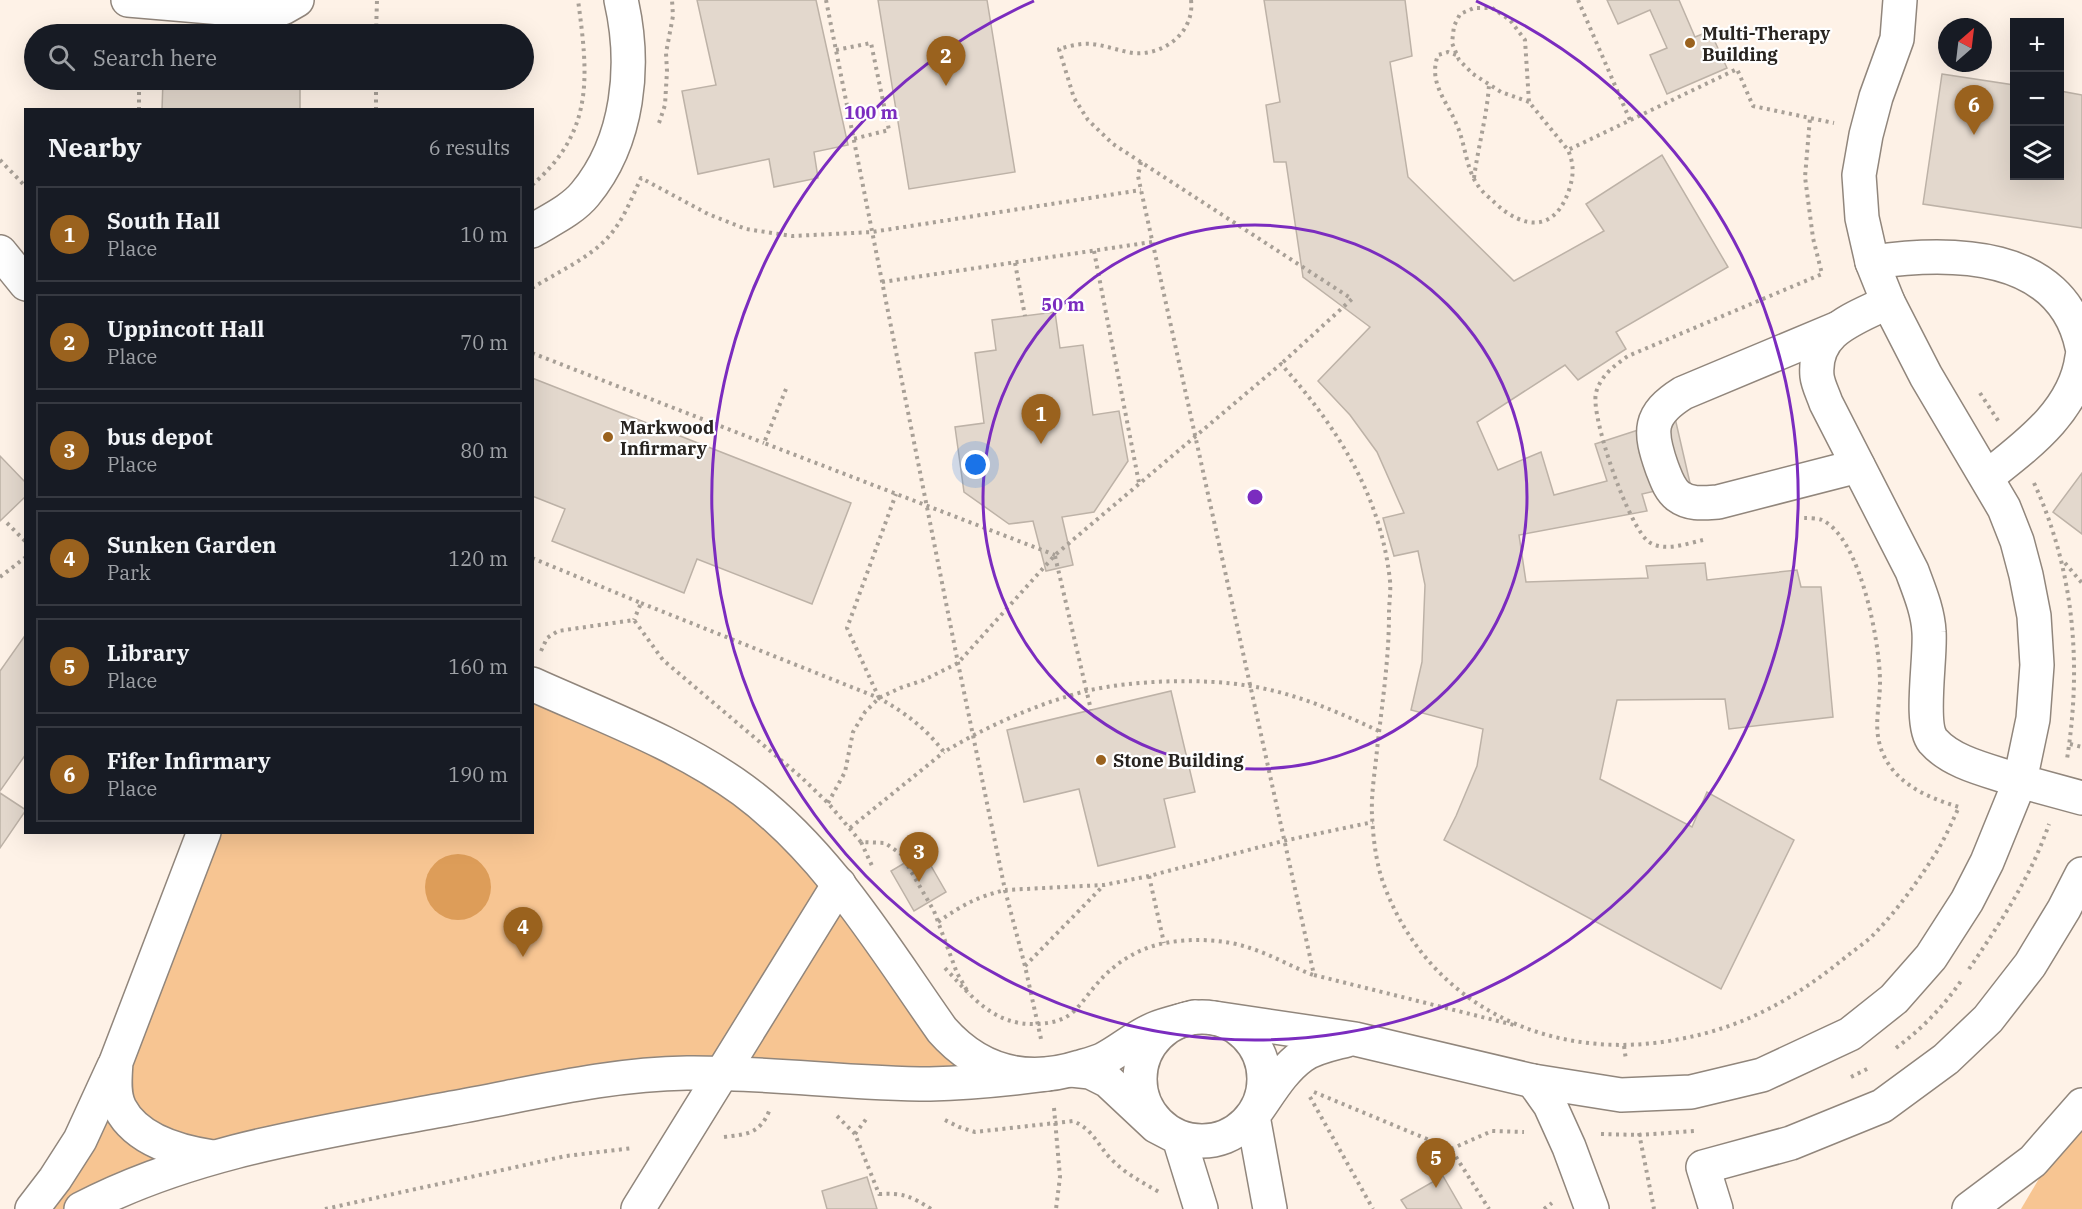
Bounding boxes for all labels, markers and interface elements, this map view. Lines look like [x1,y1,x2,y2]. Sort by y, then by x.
north arrow [1938,18,1992,72]
map controls [2010,18,2064,180]
button: + [2010,18,2064,72]
place label: Multi-Therapy Building [1702,22,1831,66]
search box [24,24,534,90]
pin: 2 [926,36,966,86]
marker: Multi-Therapy Building [1683,36,1697,50]
icon: search [45,41,78,74]
text: Search here [93,43,217,72]
button: − [2010,72,2064,126]
pin: 6 [1954,86,1994,135]
text: 100 m [844,101,899,124]
button: layers [2010,126,2064,180]
text: Nearby [48,130,142,164]
text: 6 results [429,134,510,161]
text: South Hall [107,206,220,235]
text: 1 [64,221,76,248]
text: 10 m [460,221,508,248]
text: Place [107,235,157,262]
text: 50 m [1041,293,1085,316]
text: Uppincott Hall [107,314,264,343]
text: 2 [64,329,76,356]
text: 70 m [460,329,508,356]
text: Place [107,343,157,370]
pin: 1 [1022,394,1060,444]
place label: Markwood Infirmary [620,416,714,460]
text: bus depot [107,422,213,451]
marker: Markwood Infirmary [601,430,615,444]
text: 3 [64,437,76,464]
text: 80 m [460,437,508,464]
your location [961,450,990,479]
text: Place [107,451,157,478]
centre of rings [1245,487,1265,507]
text: Sunken Garden [107,530,277,559]
text: 4 [64,545,76,572]
text: 120 m [448,545,508,572]
text: Park [107,559,151,586]
text: Library [107,638,189,667]
text: 5 [64,653,76,680]
text: 160 m [448,653,508,680]
text: Place [107,667,157,694]
text: Fifer Infirmary [107,746,271,775]
place label: Stone Building [1113,749,1244,772]
marker: Stone Building [1094,753,1108,767]
text: 6 [64,761,76,788]
text: 190 m [448,761,508,788]
text: Place [107,775,157,802]
pin: 3 [900,832,938,882]
pin: 4 [504,908,542,957]
pin: 5 [1416,1138,1456,1188]

